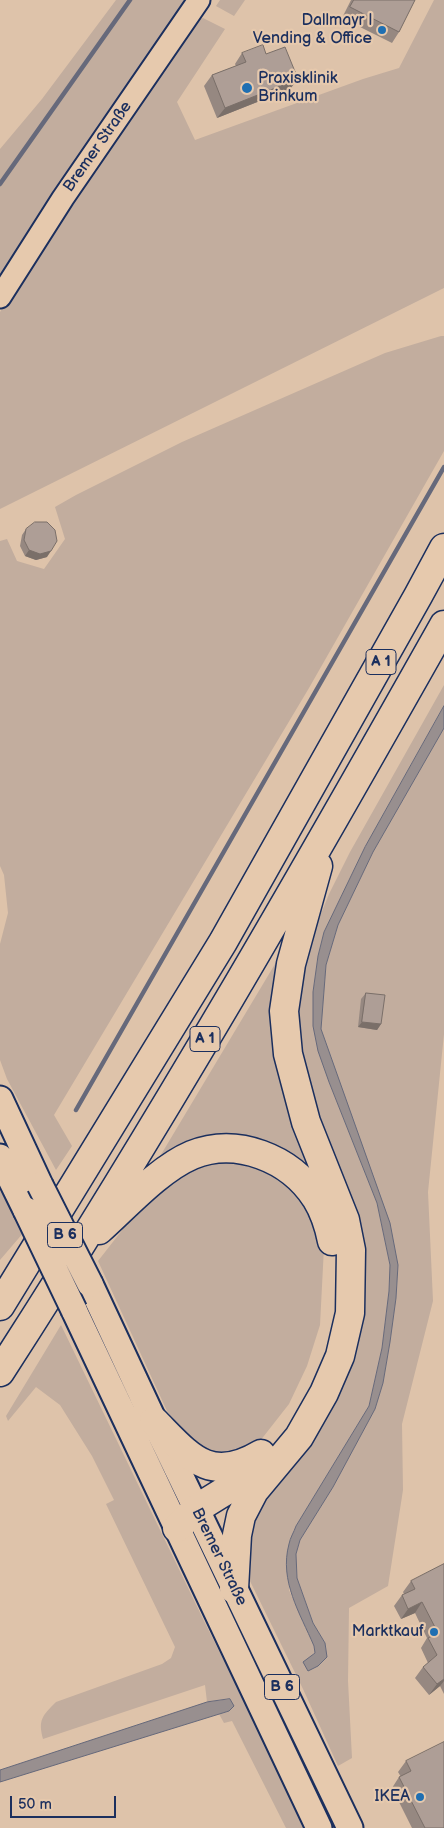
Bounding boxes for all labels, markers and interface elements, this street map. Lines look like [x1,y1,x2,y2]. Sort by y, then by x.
place label: Dallmayr | Vending & Office [253,11,372,49]
marker: Dallmayr | Vending & Office [376,24,388,36]
place label: Praxisklinik Brinkum [258,69,337,107]
marker: Praxisklinik Brinkum [240,81,254,95]
street label: Bremer Straße [60,98,136,196]
road number: A 1 [366,650,396,674]
road number: A 1 [190,1026,220,1052]
road number: B 6 [48,1222,82,1248]
street label: Bremer Straße [187,1505,251,1609]
place label: Marktkauf [352,1622,424,1642]
marker: Marktkauf [428,1626,440,1638]
road number: B 6 [264,1674,300,1700]
scale bar [12,1786,119,1818]
place label: IKEA [374,1787,410,1807]
marker: IKEA [414,1791,426,1803]
text: 50 m [18,1795,52,1814]

